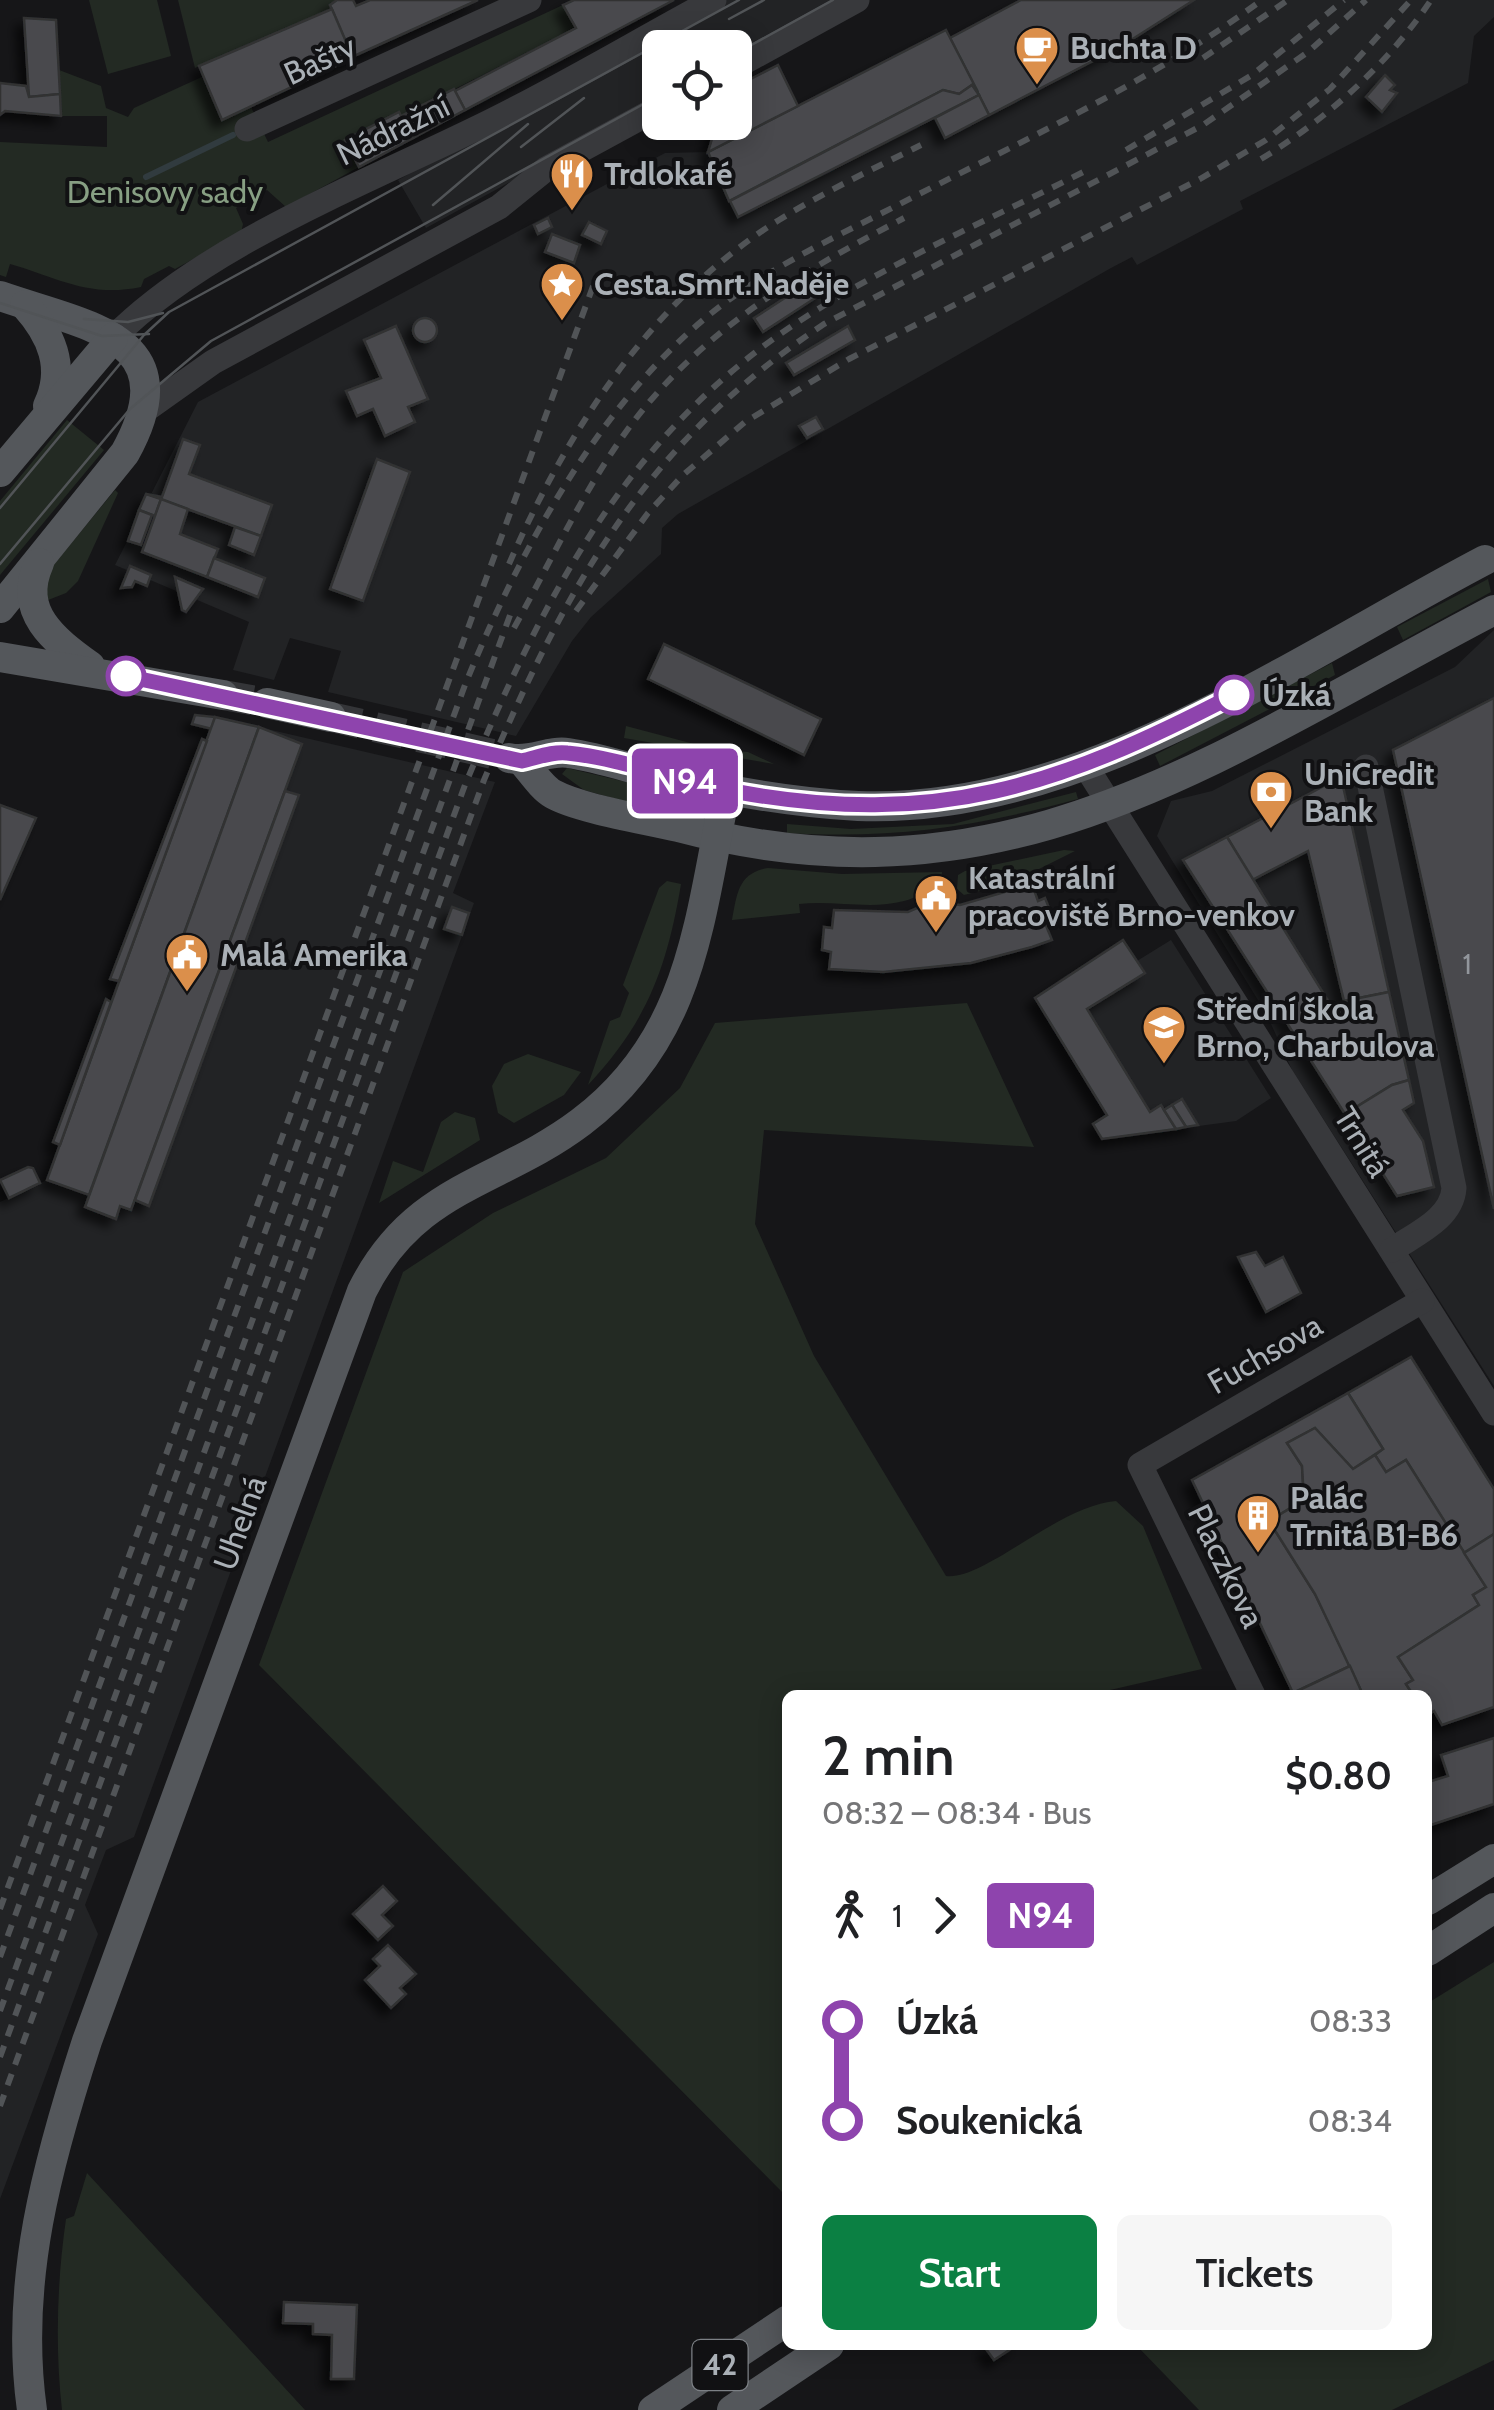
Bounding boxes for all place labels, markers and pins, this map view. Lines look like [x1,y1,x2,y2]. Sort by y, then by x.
cafe icon: Buchta D [1014,25,1060,86]
place label: Buchta D [1070,28,1197,67]
restaurant icon: Trdlokafé [549,151,595,212]
place label: Trdlokafé [604,154,732,193]
place icon: Cesta.Smrt.Naděje [539,261,585,322]
place label: Cesta.Smrt.Naděje [594,264,849,303]
unlabelled marker [107,657,145,695]
place label: Úzká [1262,675,1331,714]
marker: Úzká [1215,676,1253,714]
place label: UniCredit Bank [1304,754,1435,830]
bank icon: UniCredit Bank [1248,769,1294,830]
place label: Katastrální pracoviště Brno-venkov [968,858,1295,934]
public building icon: Katastrální pracoviště Brno-venkov [913,873,959,934]
public building icon: Malá Amerika [164,932,210,993]
place label: Malá Amerika [220,935,408,974]
place label: Střední škola Brno, Charbulova [1196,989,1434,1065]
school or university icon: Střední škola Brno, Charbulova [1141,1004,1187,1065]
place label: Palác Trnitá B1-B6 [1290,1478,1458,1554]
building icon: Palác Trnitá B1-B6 [1235,1493,1281,1554]

